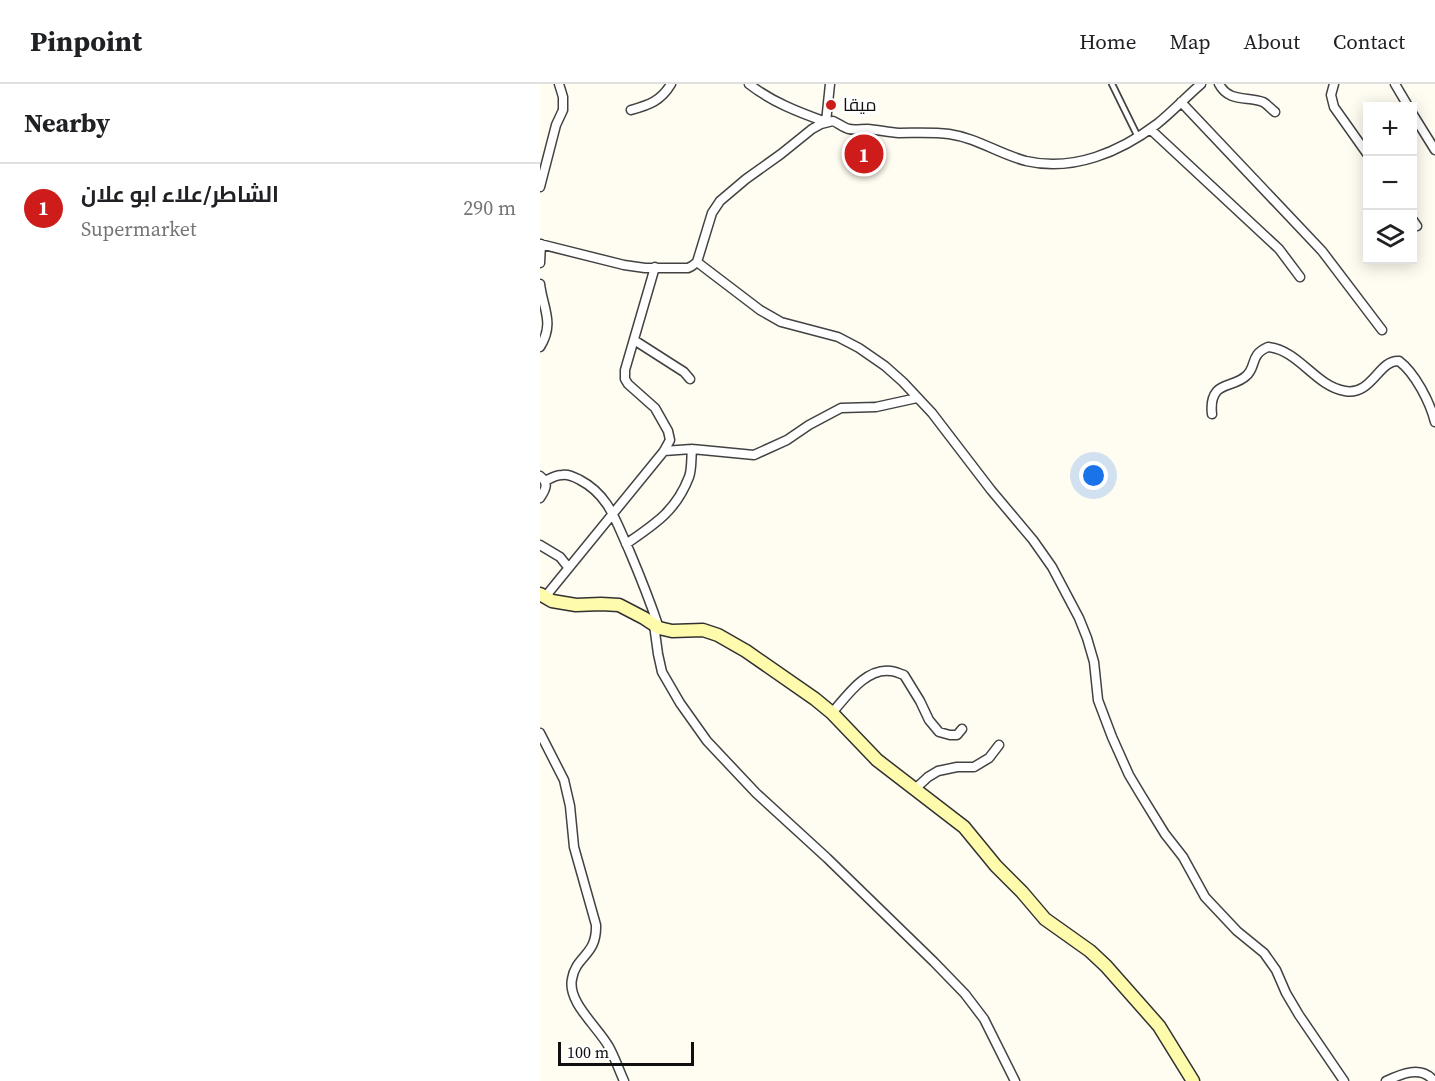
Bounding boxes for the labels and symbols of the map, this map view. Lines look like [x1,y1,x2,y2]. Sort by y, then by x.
place label: ميقا [843,92,877,117]
marker: ميقا [824,98,838,112]
pin: 1 [844,132,884,176]
your location [1079,461,1108,490]
scale bar [558,1039,694,1066]

